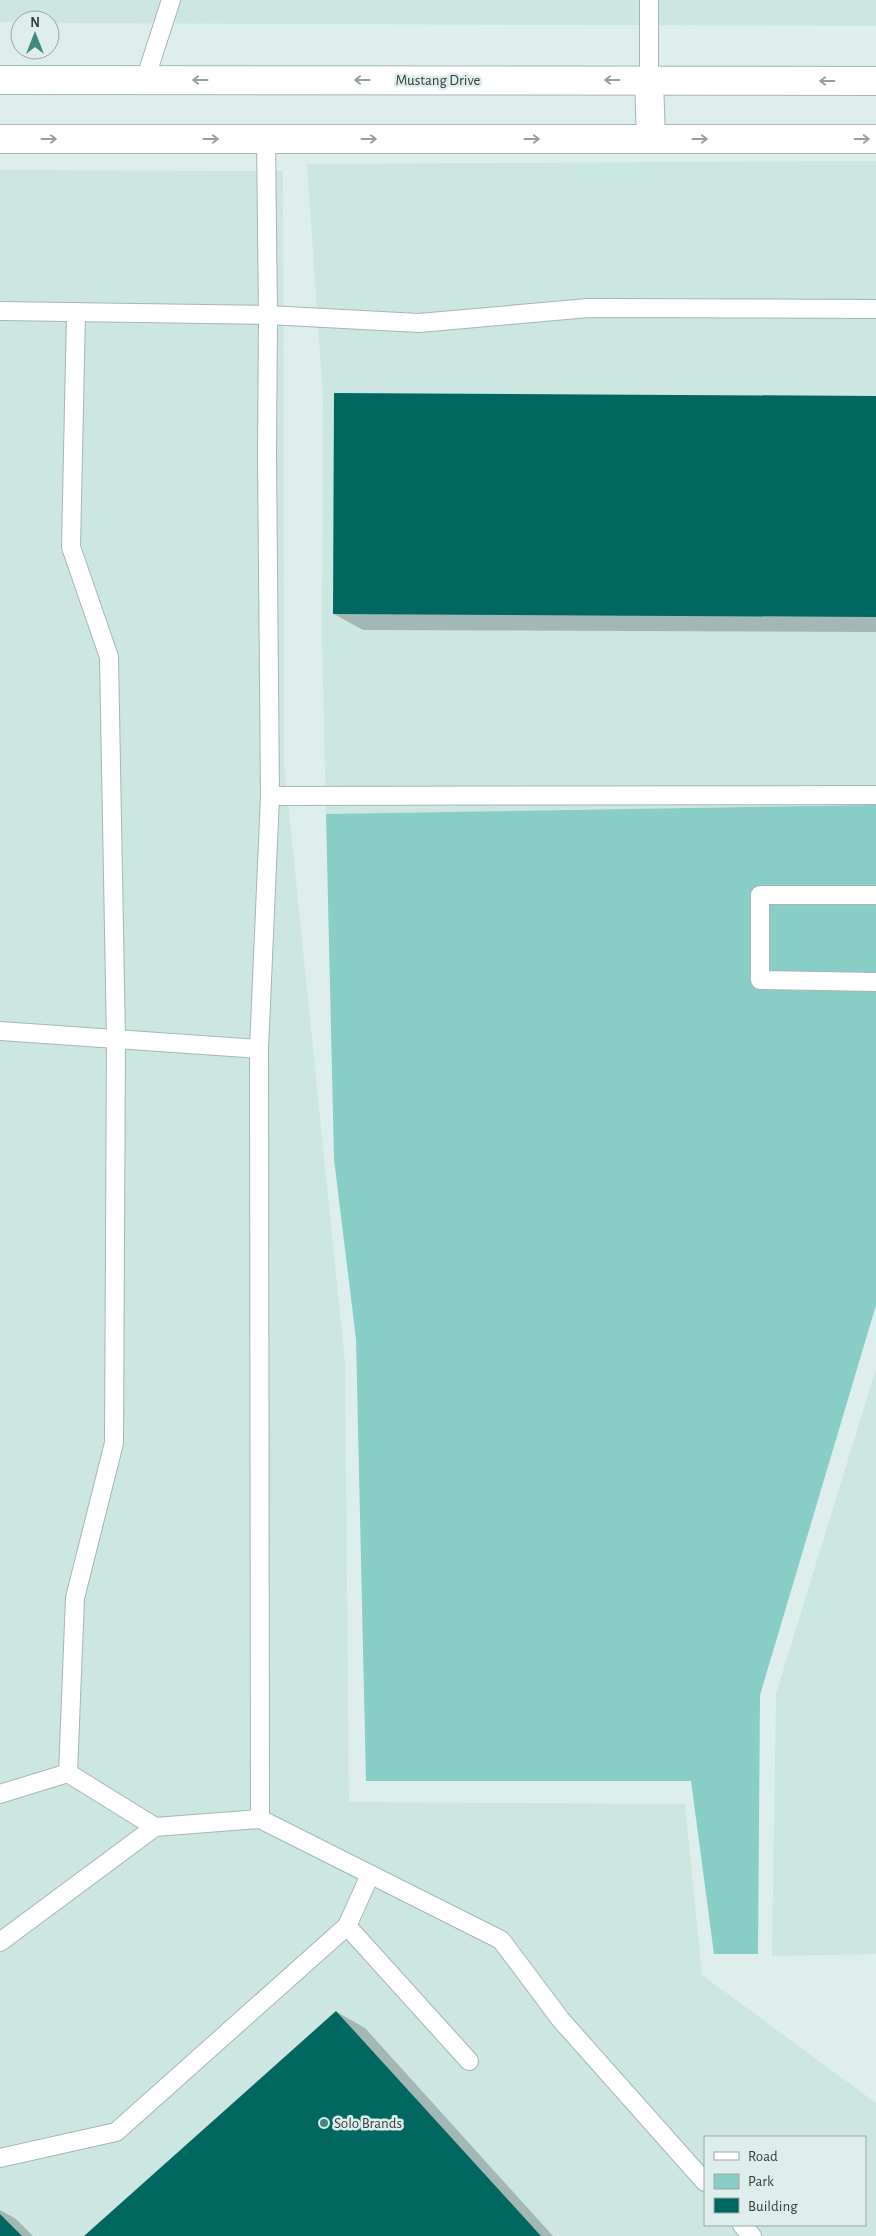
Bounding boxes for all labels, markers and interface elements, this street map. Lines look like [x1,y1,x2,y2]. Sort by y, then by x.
north arrow [10,10,60,60]
text: N [30,16,40,30]
street label: Mustang Drive [395,73,481,88]
one-way arrow [192,75,208,85]
one-way arrow [355,75,371,85]
one-way arrow [605,75,621,85]
one-way arrow [819,76,836,86]
one-way arrow [40,134,57,144]
one-way arrow [202,134,219,144]
one-way arrow [360,134,377,144]
one-way arrow [523,134,539,144]
one-way arrow [691,134,707,144]
one-way arrow [854,134,870,144]
place label: Solo Brands [334,2116,402,2131]
marker: Solo Brands [318,2117,330,2129]
legend [704,2136,866,2226]
text: Road [748,2149,778,2164]
text: Park [748,2174,774,2189]
text: Building [748,2199,798,2214]

